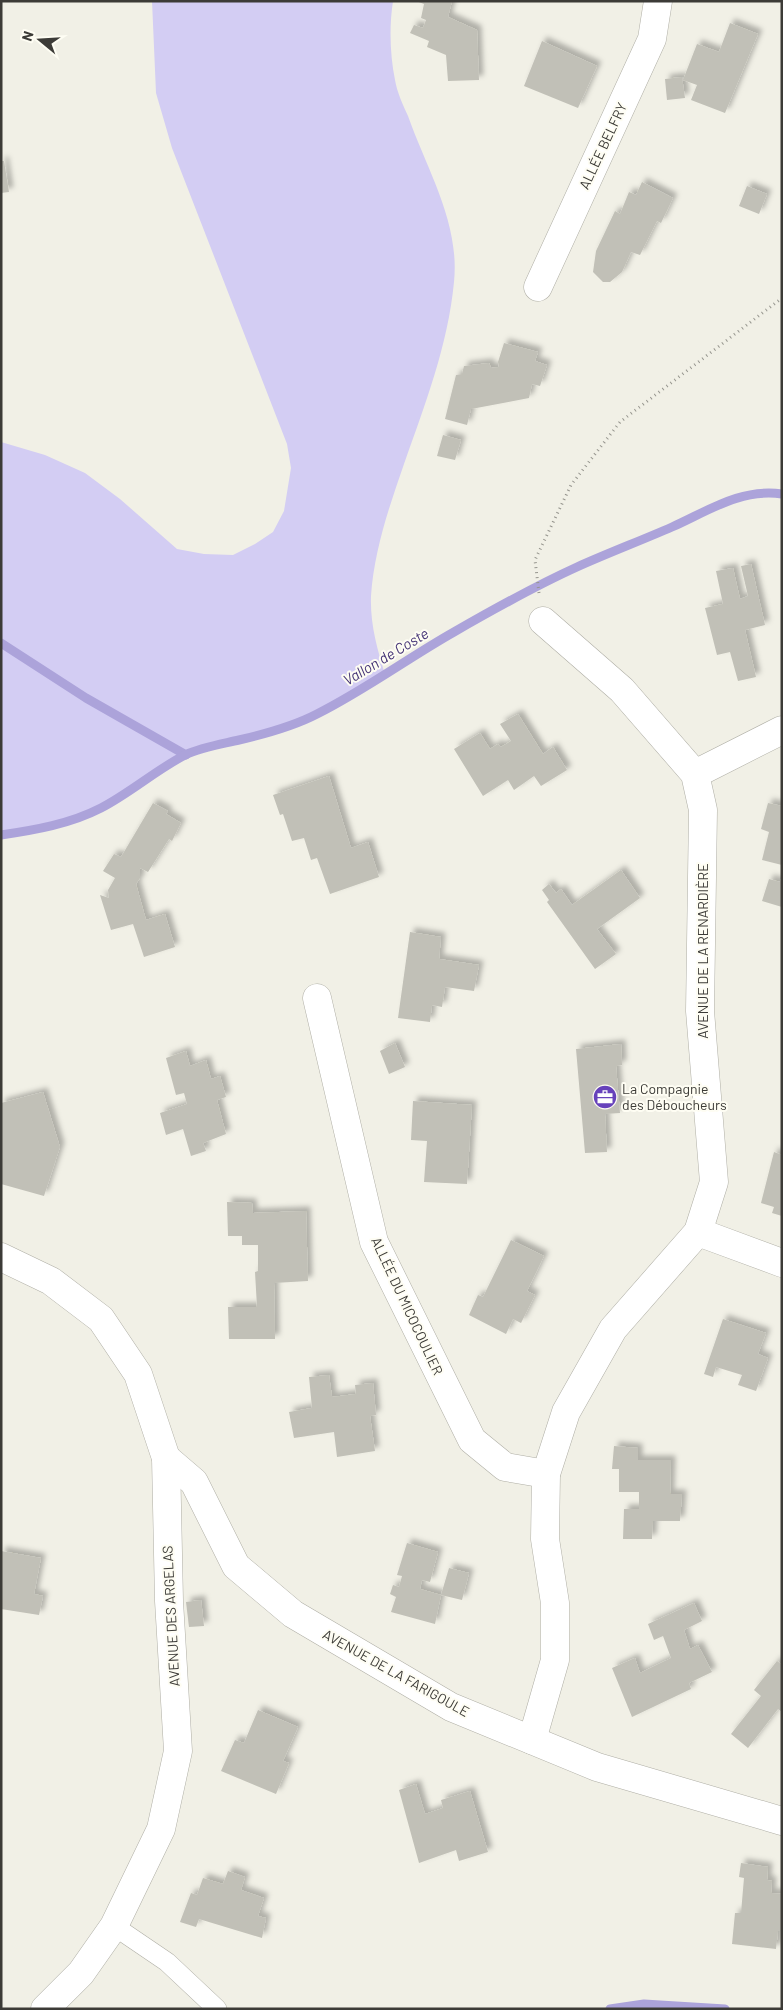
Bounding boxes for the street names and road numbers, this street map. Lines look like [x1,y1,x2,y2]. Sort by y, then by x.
street label: ALLÉE BELFRY [575,100,630,192]
street label: AVENUE DE LA RENARDIÈRE [694,863,711,1039]
street label: ALLÉE DU MICOCOULIER [368,1234,447,1378]
street label: AVENUE DES ARGELAS [158,1545,183,1687]
street label: AVENUE DE LA FARIGOULE [320,1625,472,1720]

